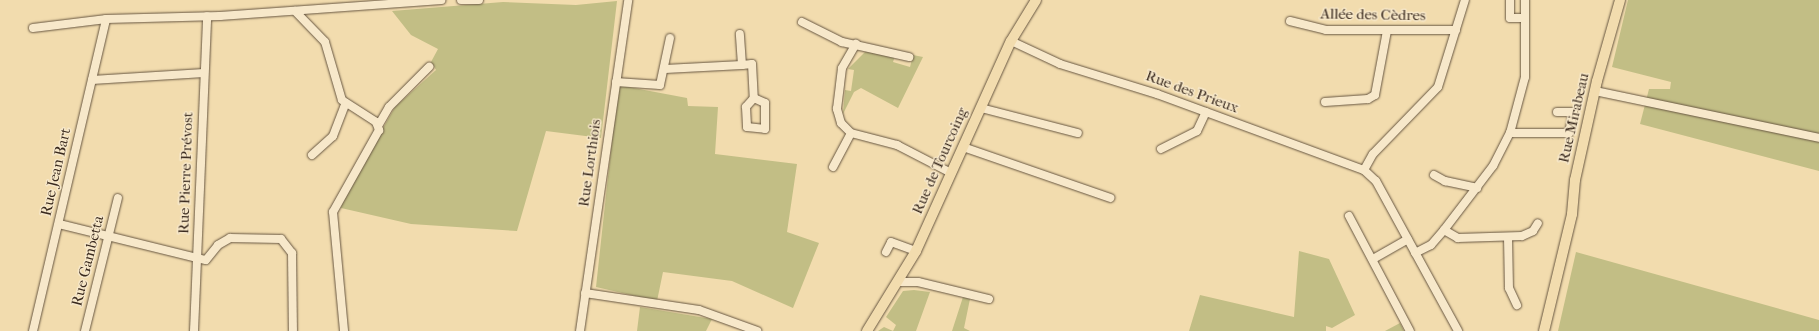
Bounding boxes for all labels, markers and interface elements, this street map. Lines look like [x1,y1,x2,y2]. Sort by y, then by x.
street label: Allée des Cèdres [1320,5,1426,25]
street label: Rue des Prieux [1143,67,1241,117]
street label: Rue Mirabeau [1555,71,1593,165]
street label: Rue de Tourcoing [908,105,972,217]
street label: Rue Pierre Prévost [175,112,197,234]
street label: Rue Lorthiois [575,118,605,208]
street label: Rue Jean Bart [37,126,75,218]
street label: Rue Gambetta [68,214,108,308]

